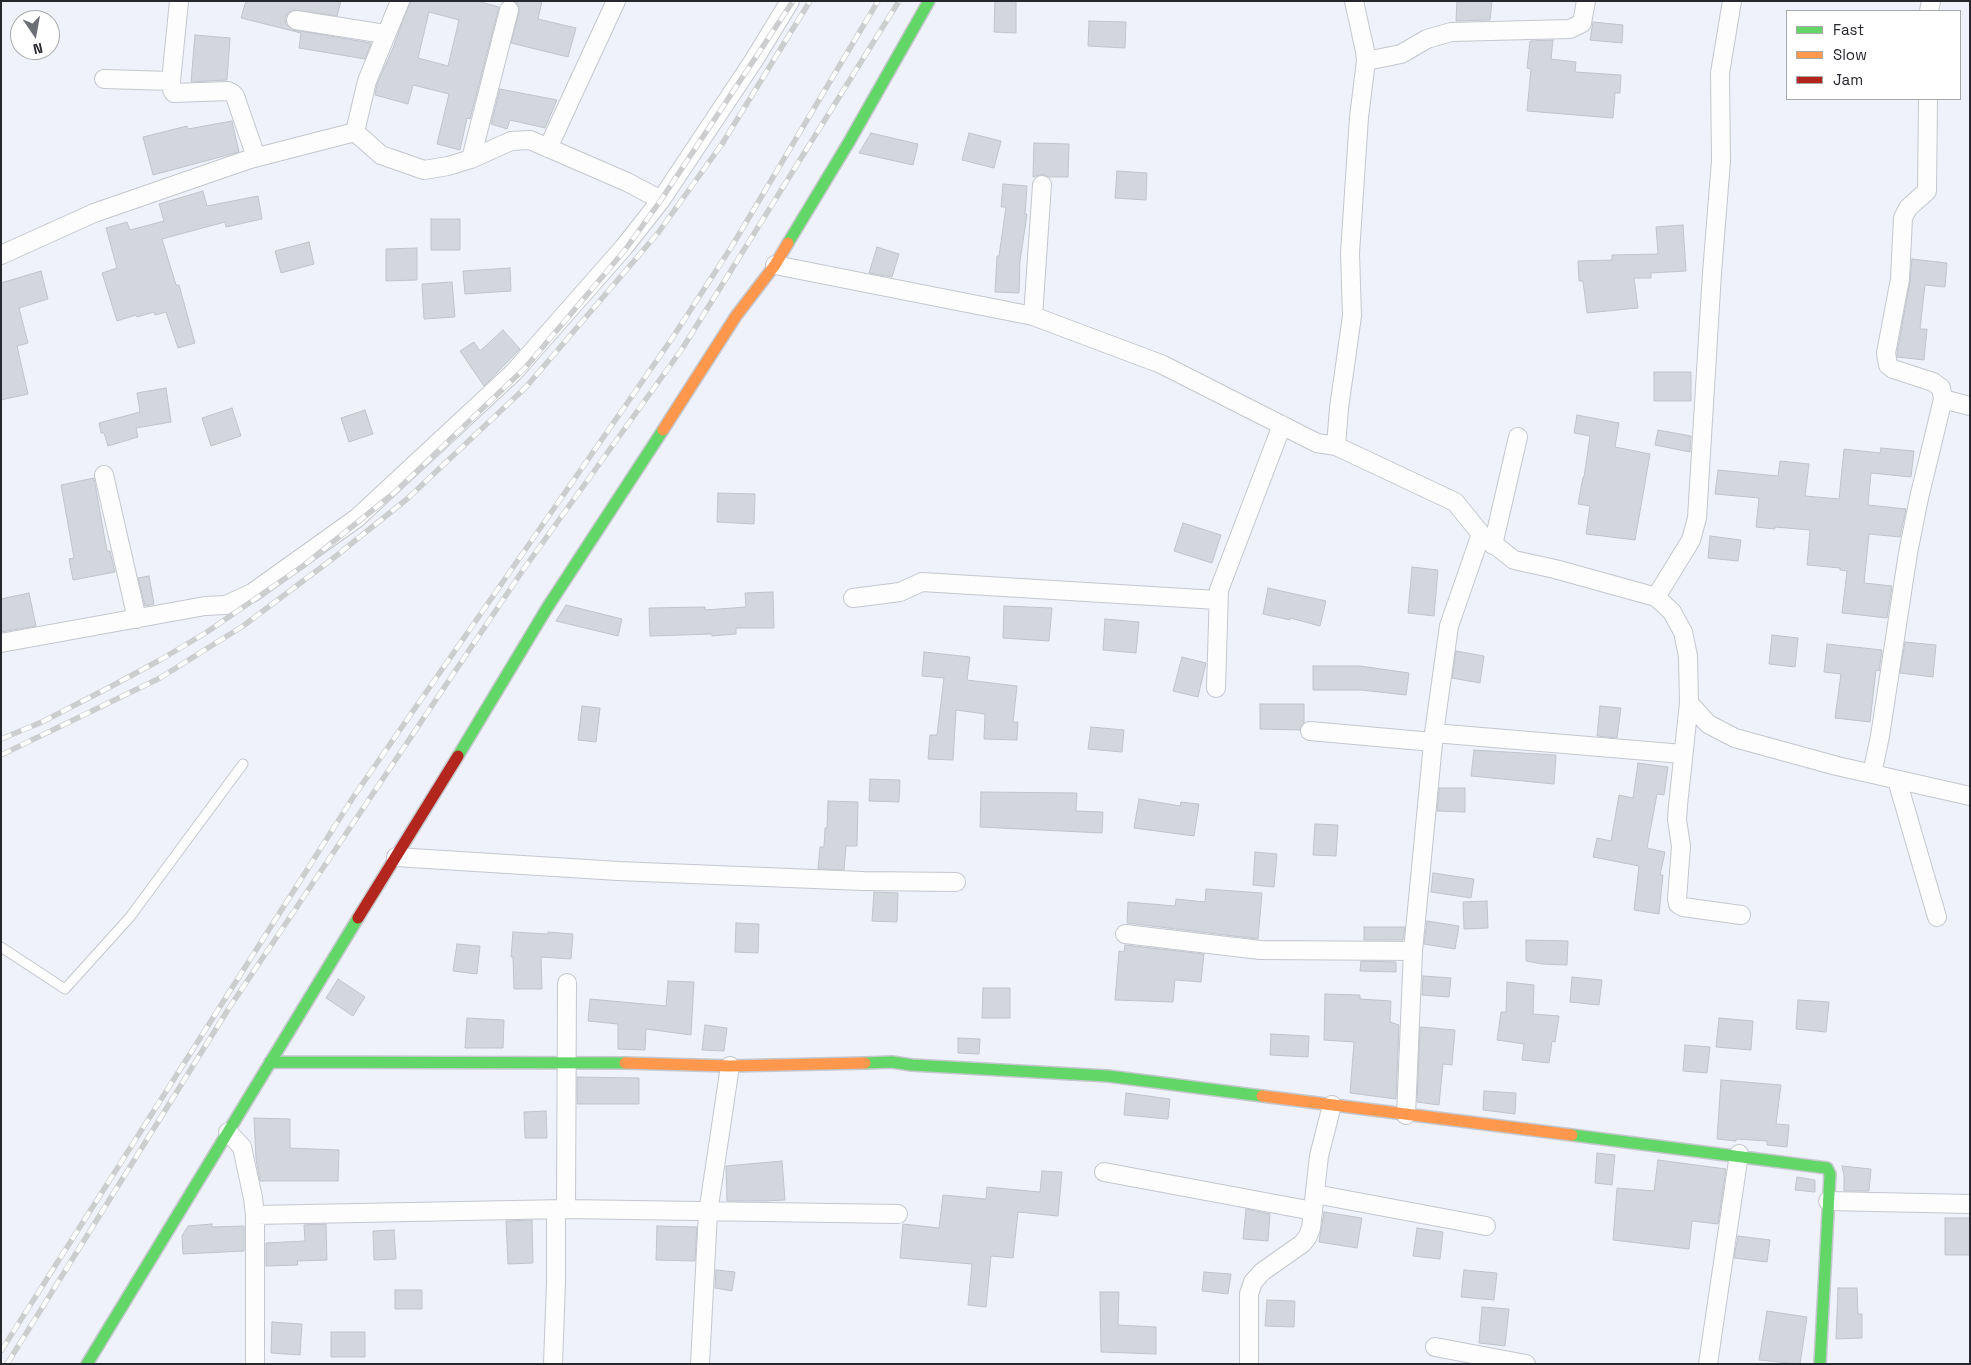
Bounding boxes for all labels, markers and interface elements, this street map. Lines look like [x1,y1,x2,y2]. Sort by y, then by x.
north arrow [10,10,60,60]
legend [1786,10,1961,100]
text: Fast [1833,20,1864,39]
text: N [31,39,44,58]
text: Slow [1833,45,1867,64]
text: Jam [1833,70,1863,89]

